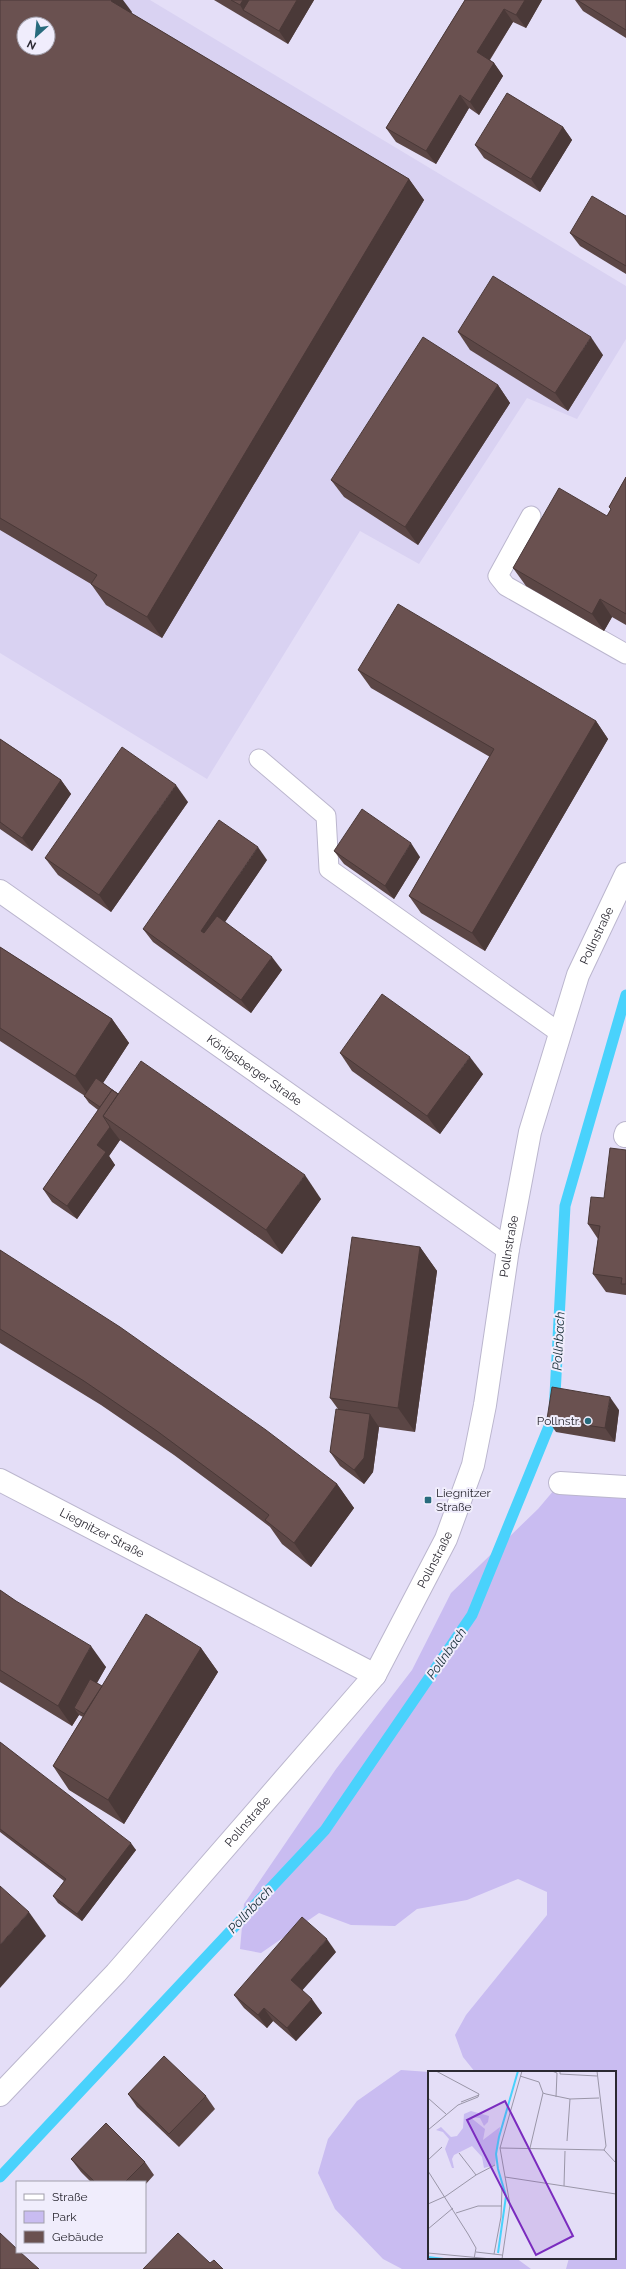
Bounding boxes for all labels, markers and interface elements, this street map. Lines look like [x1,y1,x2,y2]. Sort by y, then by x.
north arrow [16,16,56,56]
text: N [25,37,38,52]
street label: Pollnstraße [577,905,616,967]
street label: Königsberger Straße [204,1032,304,1108]
street label: Pollnstraße [497,1214,521,1278]
water label: Pollnbach [549,1311,568,1371]
place label: Pollnstr. [537,1414,580,1428]
marker: Pollnstr. [583,1416,593,1426]
place label: Liegnitzer Straße [436,1486,492,1514]
marker: Liegnitzer Straße [423,1495,433,1505]
street label: Liegnitzer Straße [57,1505,147,1561]
street label: Pollnstraße [414,1530,455,1591]
water label: Pollnbach [423,1625,469,1682]
street label: Pollnstraße [222,1793,273,1850]
water label: Pollnbach [225,1883,276,1936]
inset map [428,2071,616,2259]
legend [16,2181,146,2253]
text: Straße [52,2190,88,2204]
text: Park [52,2210,77,2224]
text: Gebäude [52,2230,103,2244]

